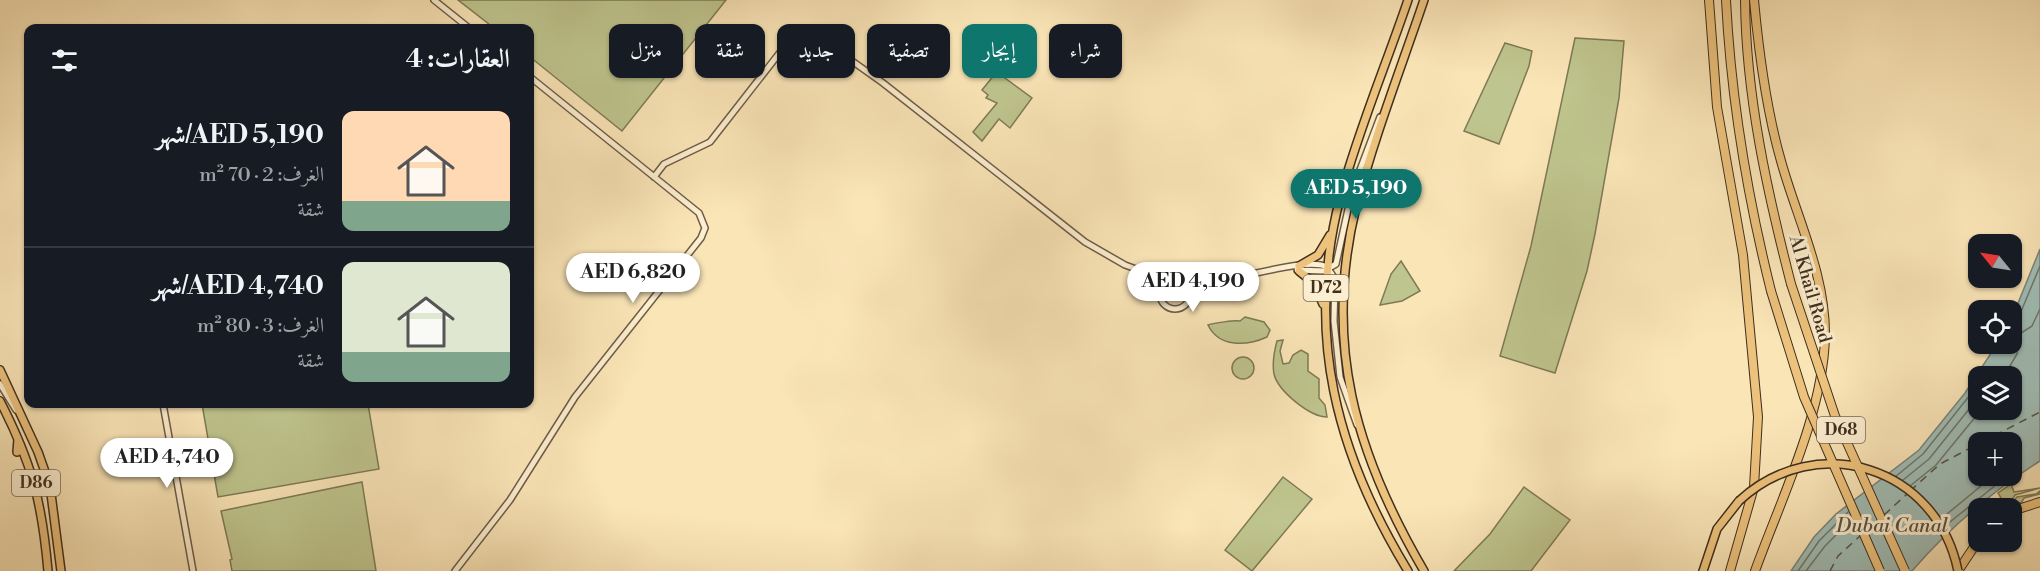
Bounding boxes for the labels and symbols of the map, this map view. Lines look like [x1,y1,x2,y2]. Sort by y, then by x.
pin: AED 5,190 [1287,169,1425,220]
street label: Al Khail Road [1783,231,1837,346]
north arrow [1968,234,2022,288]
pin: AED 6,820 [564,253,702,304]
pin: AED 4,190 [1124,262,1262,313]
road number: D72 [1304,275,1348,301]
road number: D68 [1817,417,1865,443]
pin: AED 4,740 [98,438,236,489]
road number: D86 [12,470,60,496]
water label: Dubai Canal [1835,514,1949,539]

